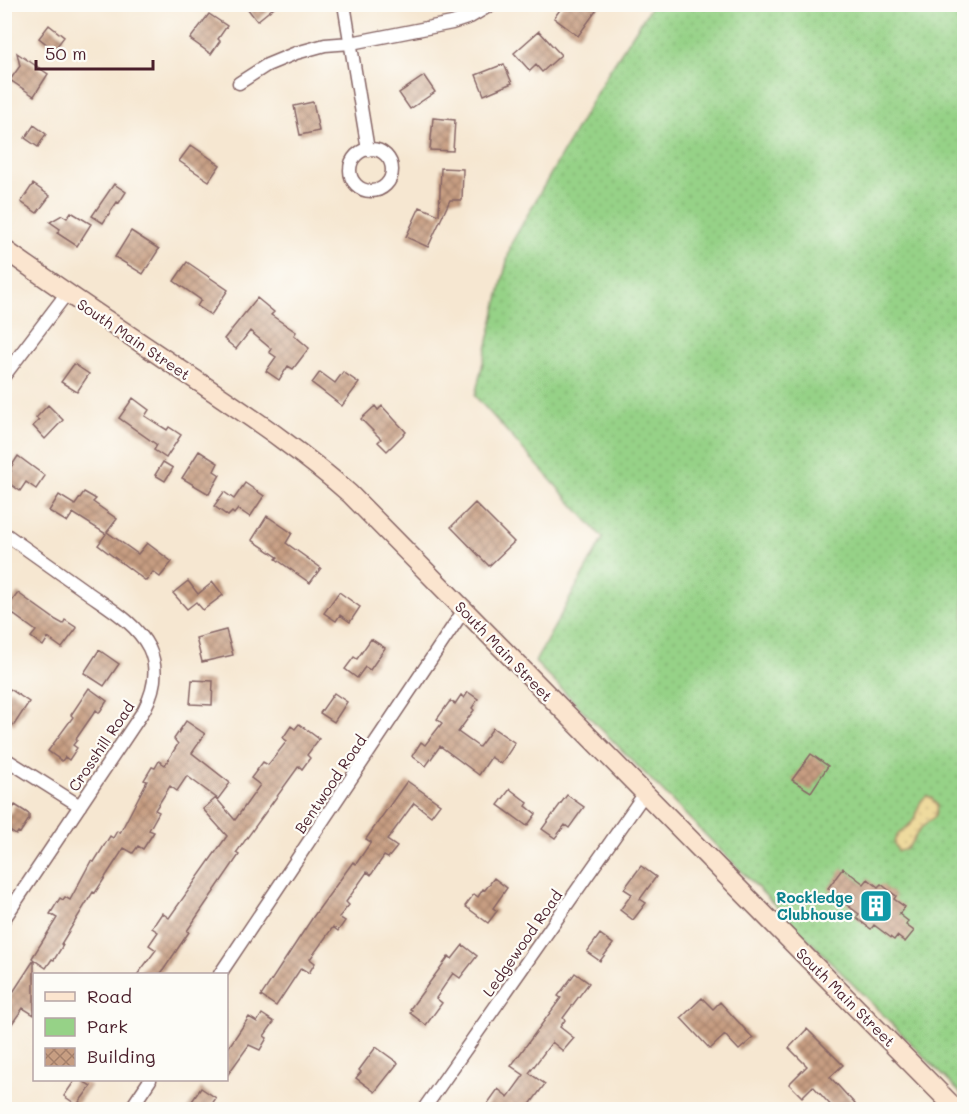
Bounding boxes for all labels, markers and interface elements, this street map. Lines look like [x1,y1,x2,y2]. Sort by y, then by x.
scale bar [36,33,153,71]
text: 50 m [45,41,87,65]
street label: South Main Street [74,294,194,384]
street label: South Main Street [451,597,557,705]
street label: Crosshill Road [64,697,138,795]
street label: Bentwood Road [290,731,370,837]
street label: Ledgewood Road [478,886,566,1000]
place label: Rockledge Clubhouse [776,887,853,924]
building icon: Rockledge Clubhouse [858,888,894,924]
street label: South Main Street [792,943,900,1051]
legend [33,973,228,1081]
text: Road [87,984,132,1008]
text: Park [87,1014,128,1038]
text: Building [87,1044,155,1068]

